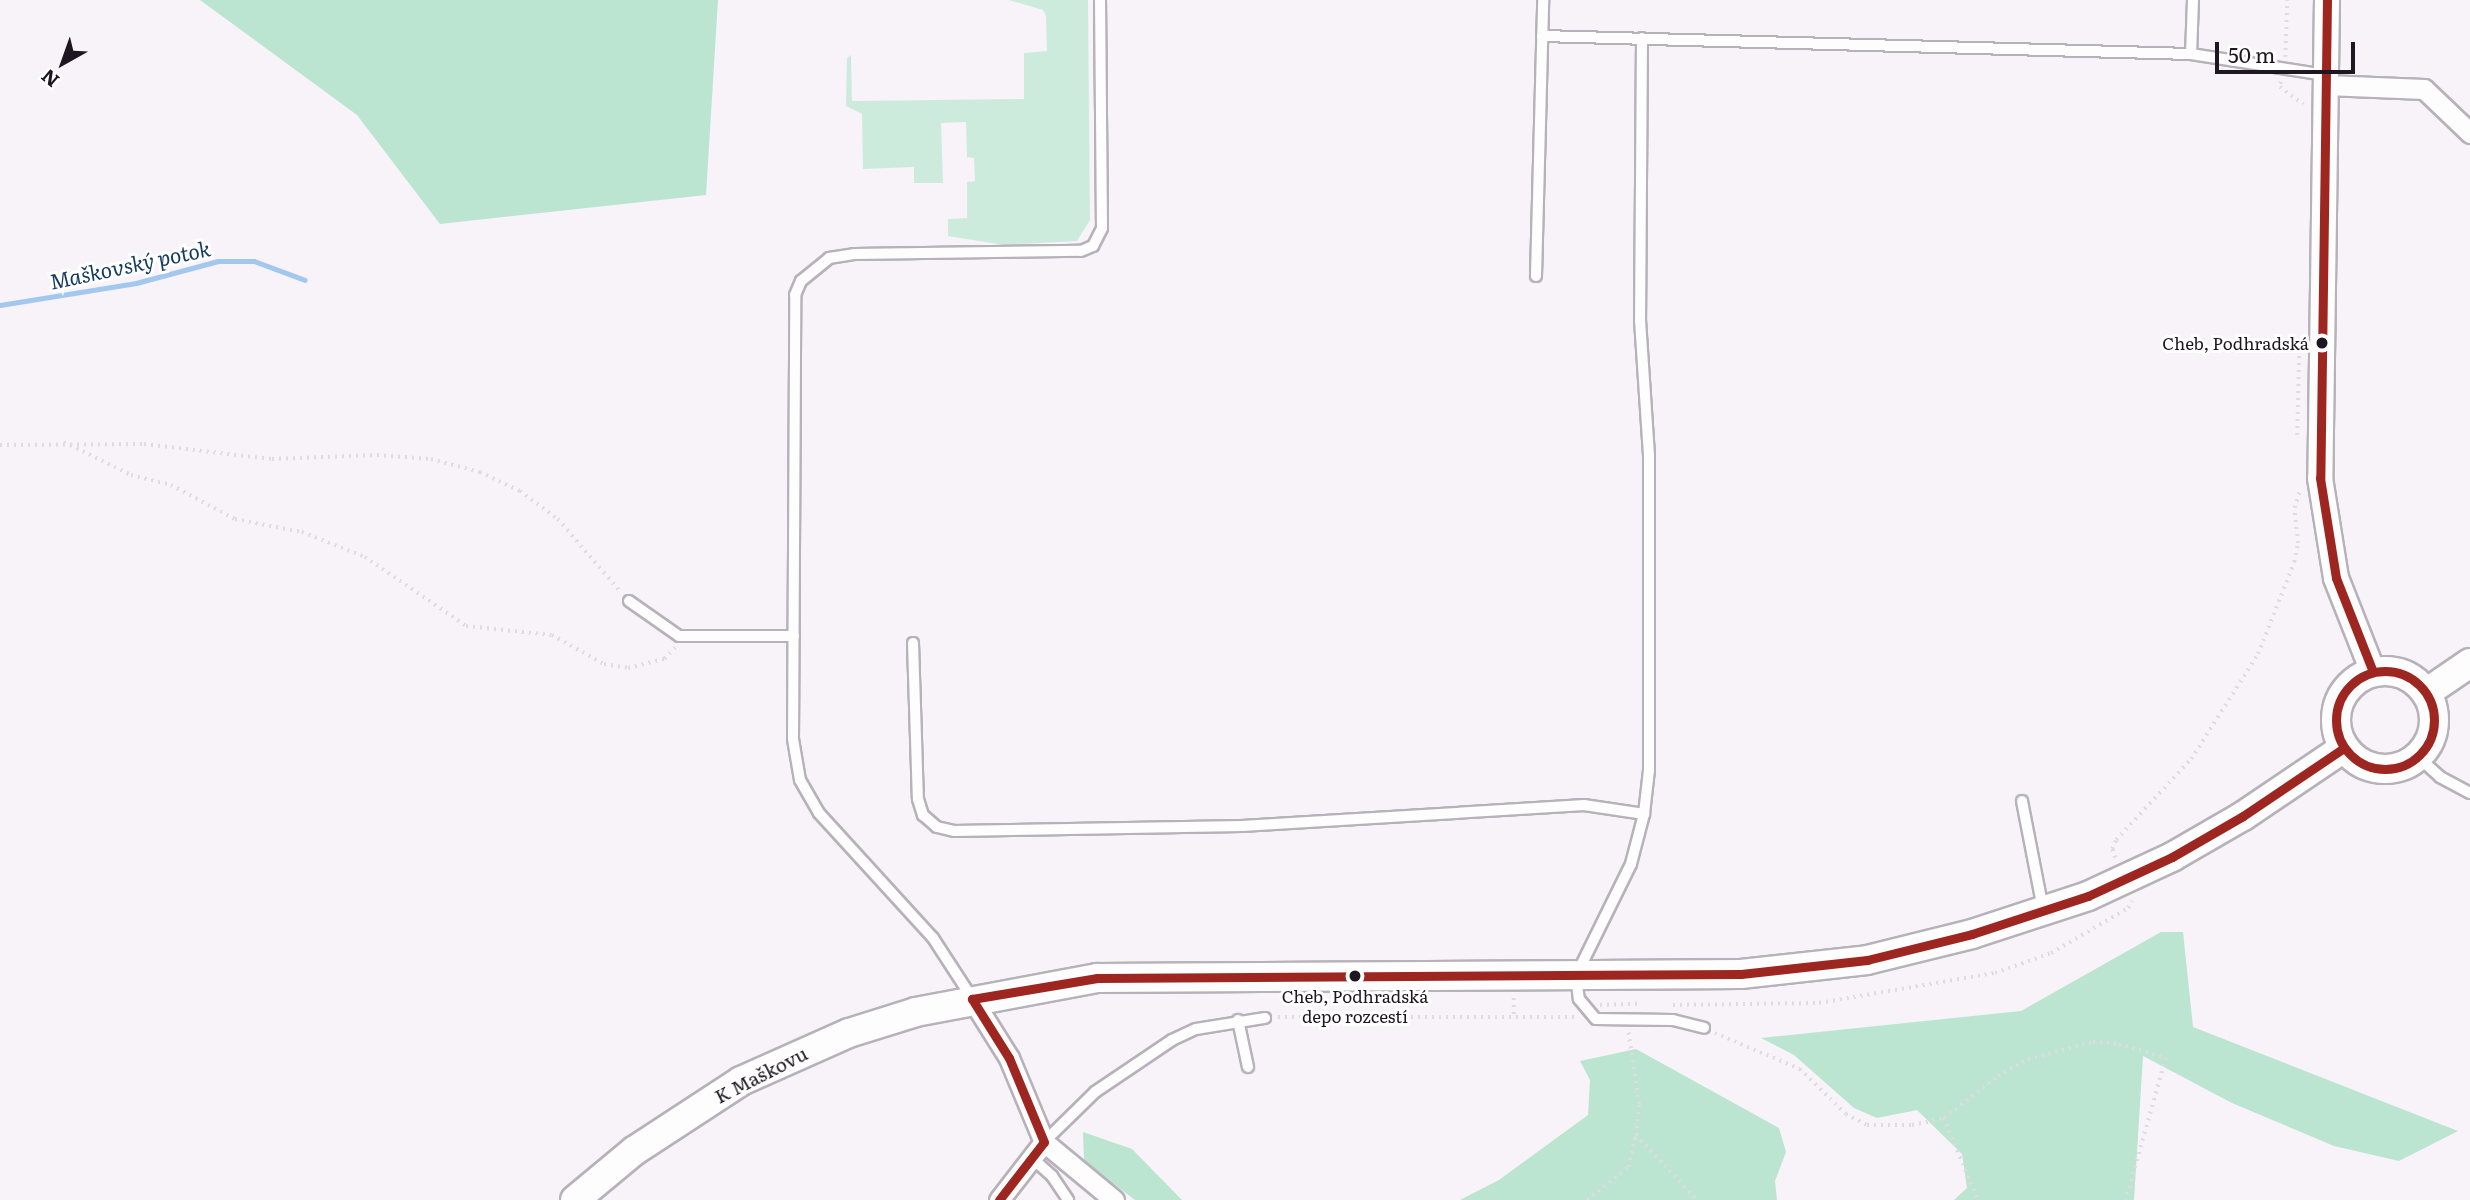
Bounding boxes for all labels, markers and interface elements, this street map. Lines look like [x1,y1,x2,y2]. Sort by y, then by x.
north arrow [28,28,98,98]
scale bar [2218,28,2358,72]
text: 50 m [2228,38,2275,69]
text: N [34,63,65,95]
water label: Maškovský potok [47,235,213,293]
place label: Cheb, Podhradská [2162,333,2309,353]
marker: Cheb, Podhradská [2315,336,2329,350]
marker: Cheb, Podhradská depo rozcestí [1348,969,1362,983]
place label: Cheb, Podhradská depo rozcestí [1282,986,1428,1026]
street label: K Maškovu [711,1042,811,1108]

